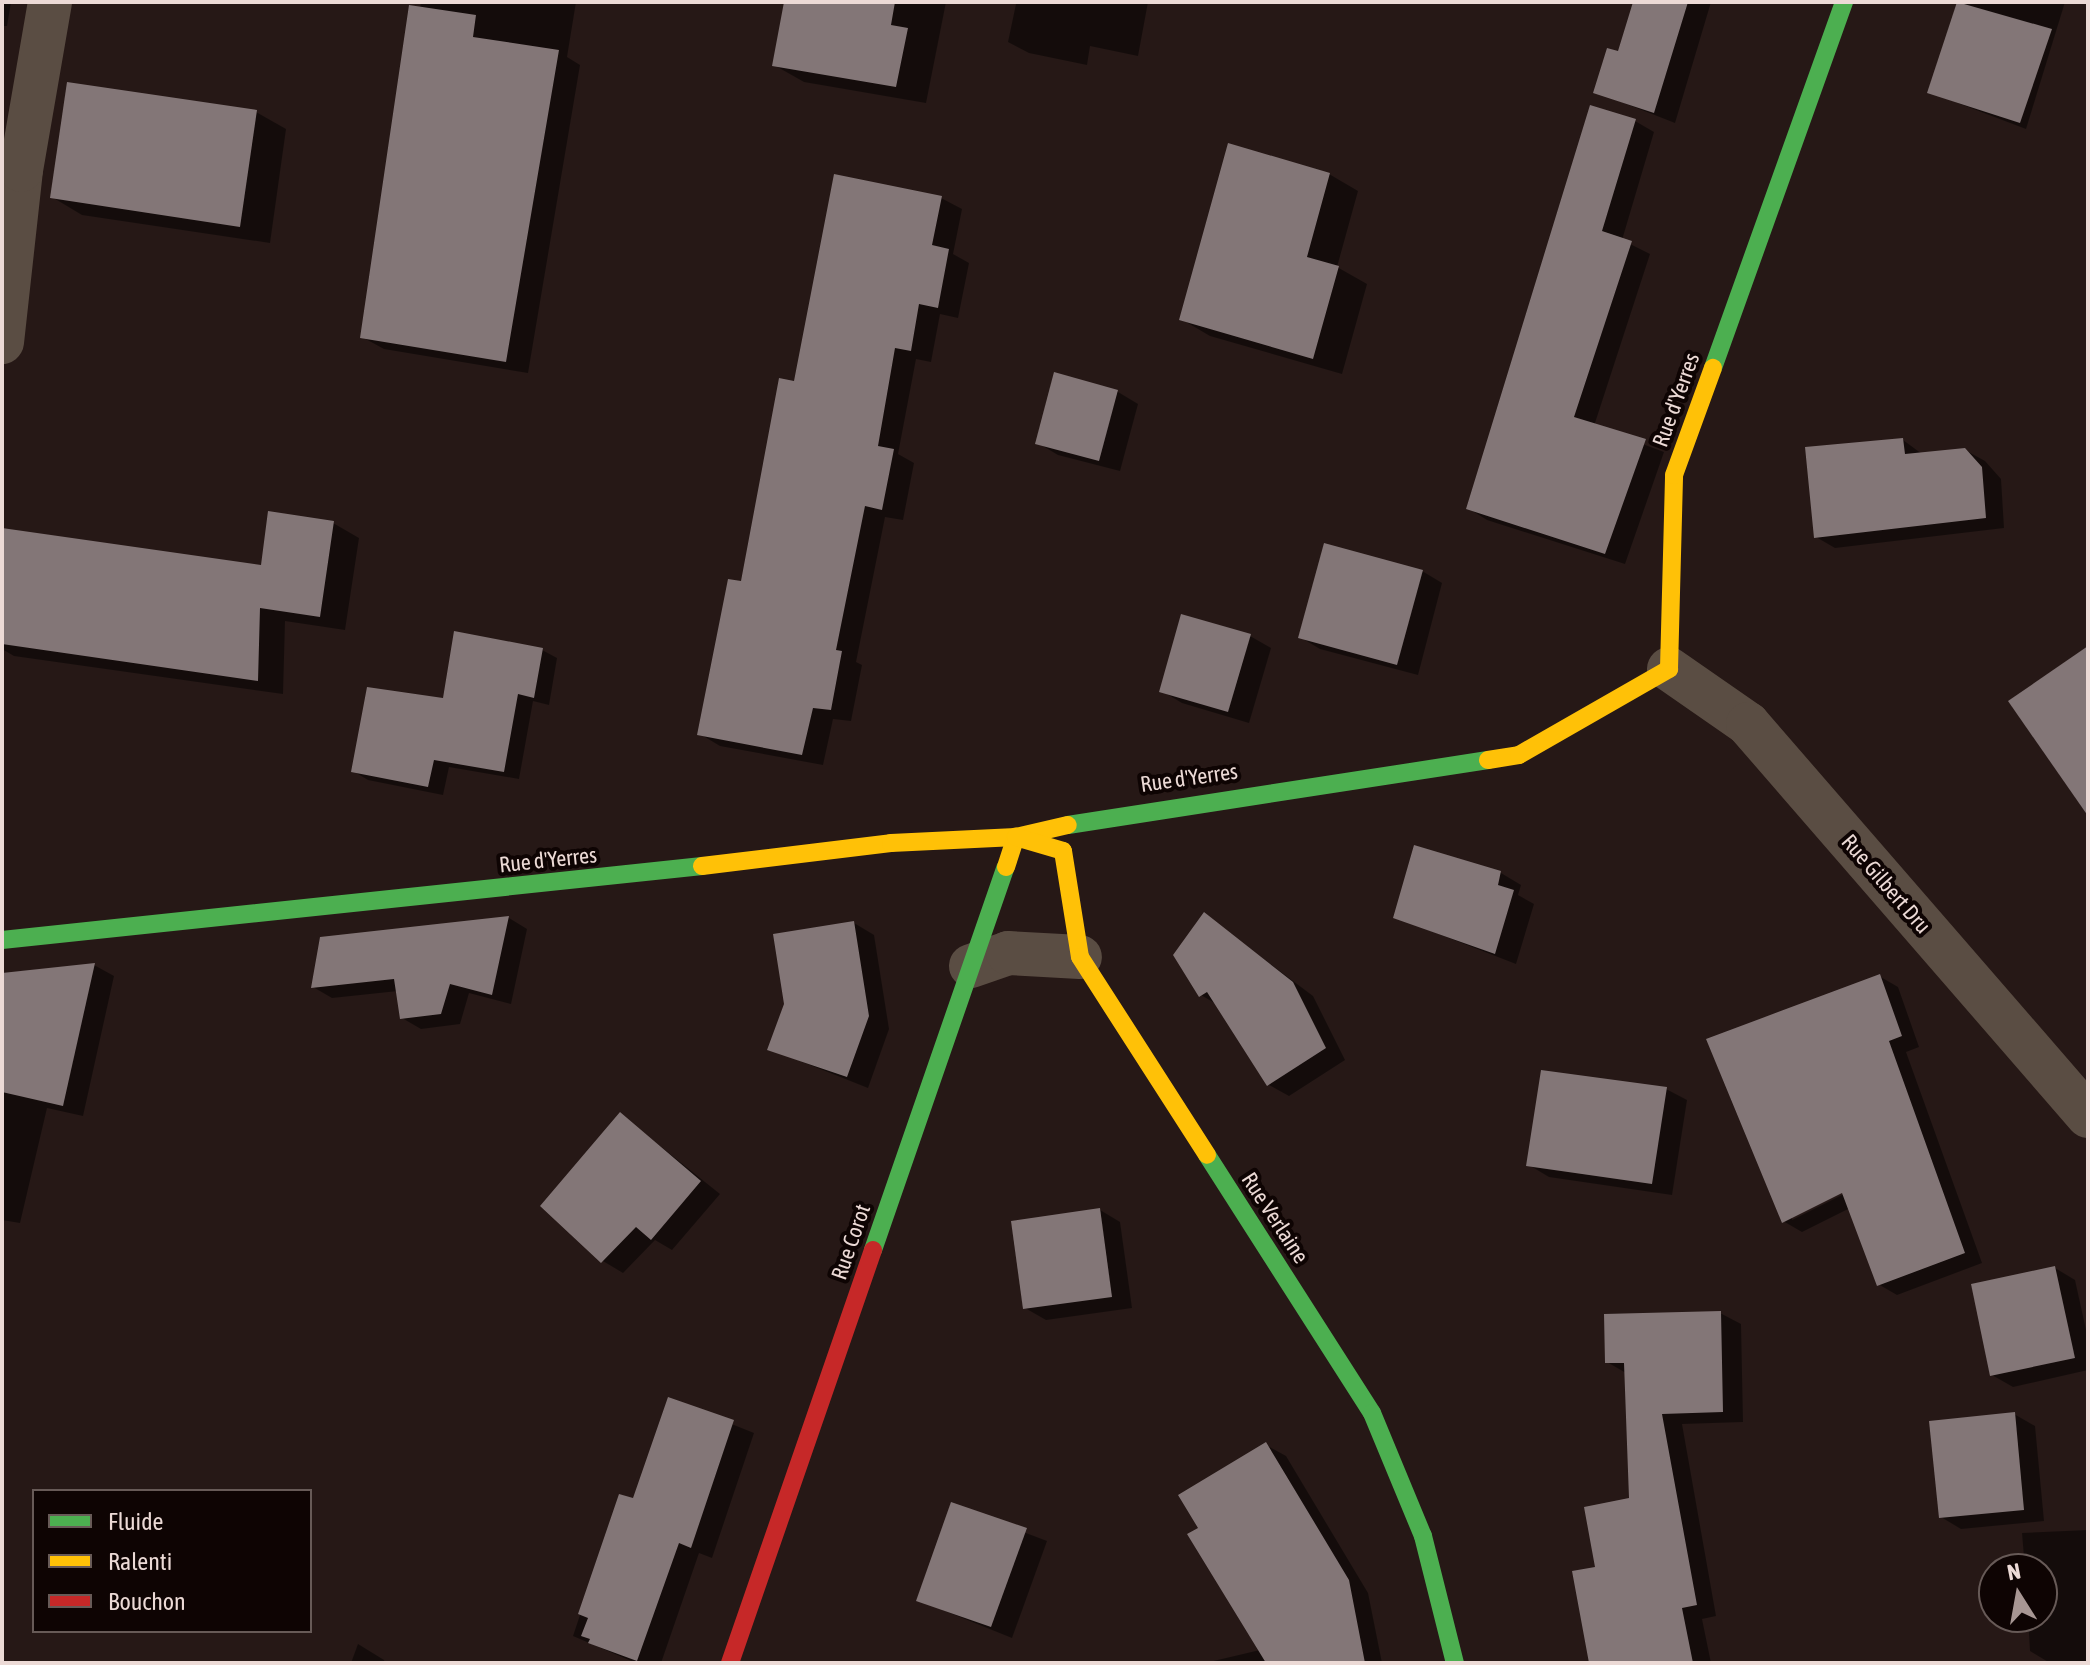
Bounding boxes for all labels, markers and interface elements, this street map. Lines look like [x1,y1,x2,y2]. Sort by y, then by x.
street label: Rue d'Yerres [1647,350,1705,450]
street label: Rue d'Yerres [1139,758,1239,798]
street label: Rue Gilbert Dru [1836,829,1936,939]
street label: Rue d'Yerres [498,842,598,878]
street label: Rue Verlaine [1236,1168,1314,1268]
street label: Rue Corot [826,1201,876,1283]
legend [32,1489,312,1633]
text: Fluide [108,1508,163,1535]
text: Ralenti [108,1548,172,1575]
north arrow [1978,1553,2058,1633]
text: N [2005,1557,2023,1585]
text: Bouchon [108,1588,186,1615]

